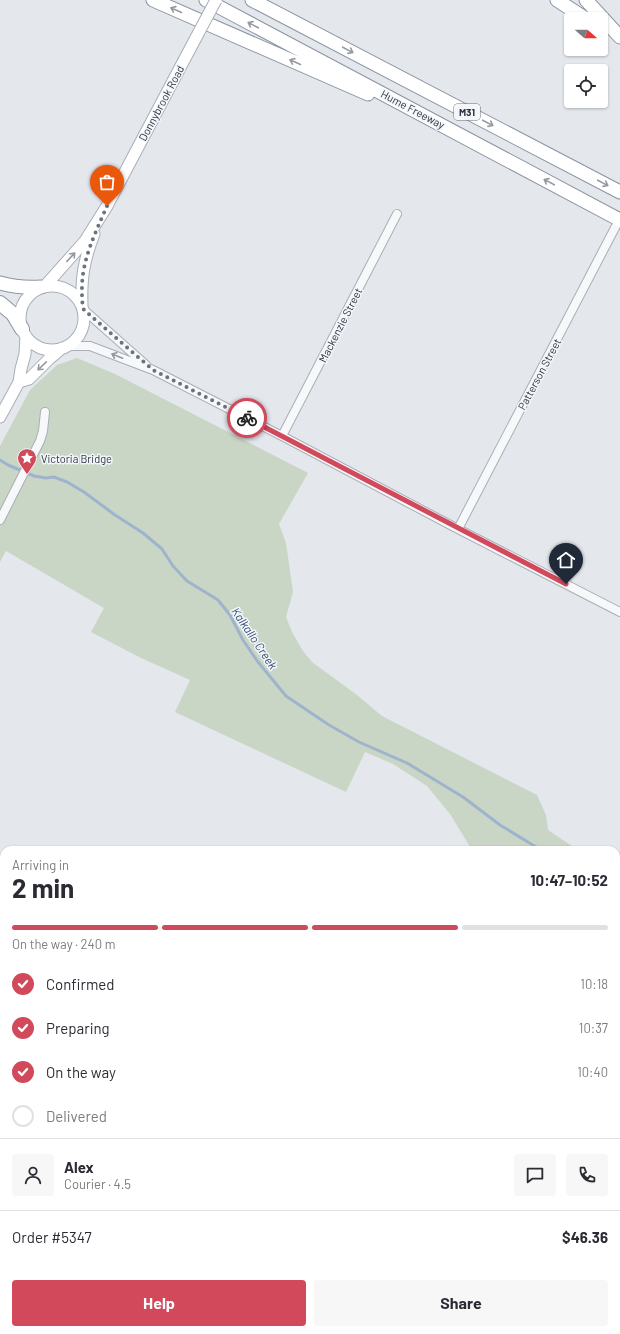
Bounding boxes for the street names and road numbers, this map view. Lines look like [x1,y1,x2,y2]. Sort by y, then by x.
street label: Donnybrook Road [136,63,186,143]
street label: Hume Freeway [379,87,447,131]
road number: M31 [454,104,480,120]
street label: Mackenzie Street [316,285,364,365]
street label: Patterson Street [515,336,563,412]

